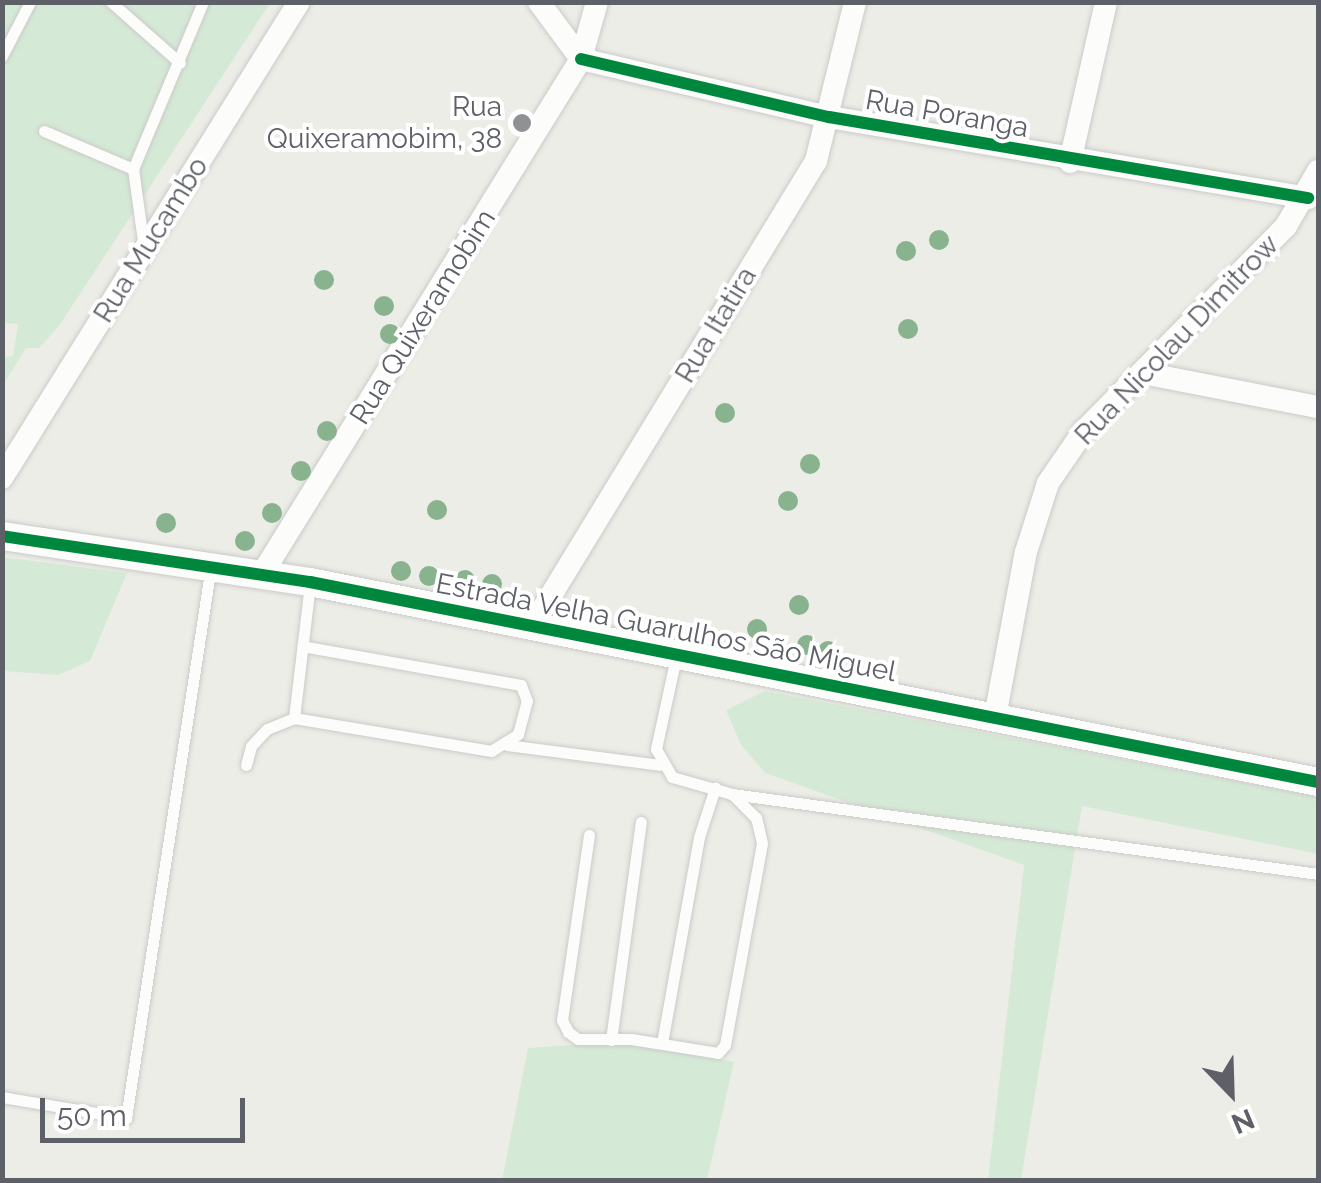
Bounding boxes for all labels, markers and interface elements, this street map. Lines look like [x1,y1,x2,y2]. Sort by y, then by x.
street label: Rua Poranga [863,83,1031,145]
place label: Rua Quixeramobim, 38 [267,90,502,156]
marker: Rua Quixeramobim, 38 [511,112,533,134]
street label: Rua Mucambo [87,151,215,329]
street label: Rua Quixeramobim [343,203,503,431]
street label: Rua Nicolau Dimitrow [1068,228,1286,452]
street label: Rua Itatira [668,261,764,389]
street label: Estrada Velha Guarulhos São Miguel [433,567,899,689]
north arrow [1181,1043,1281,1143]
scale bar [45,1078,250,1140]
text: 50 m [57,1098,127,1133]
text: N [1227,1102,1259,1140]

